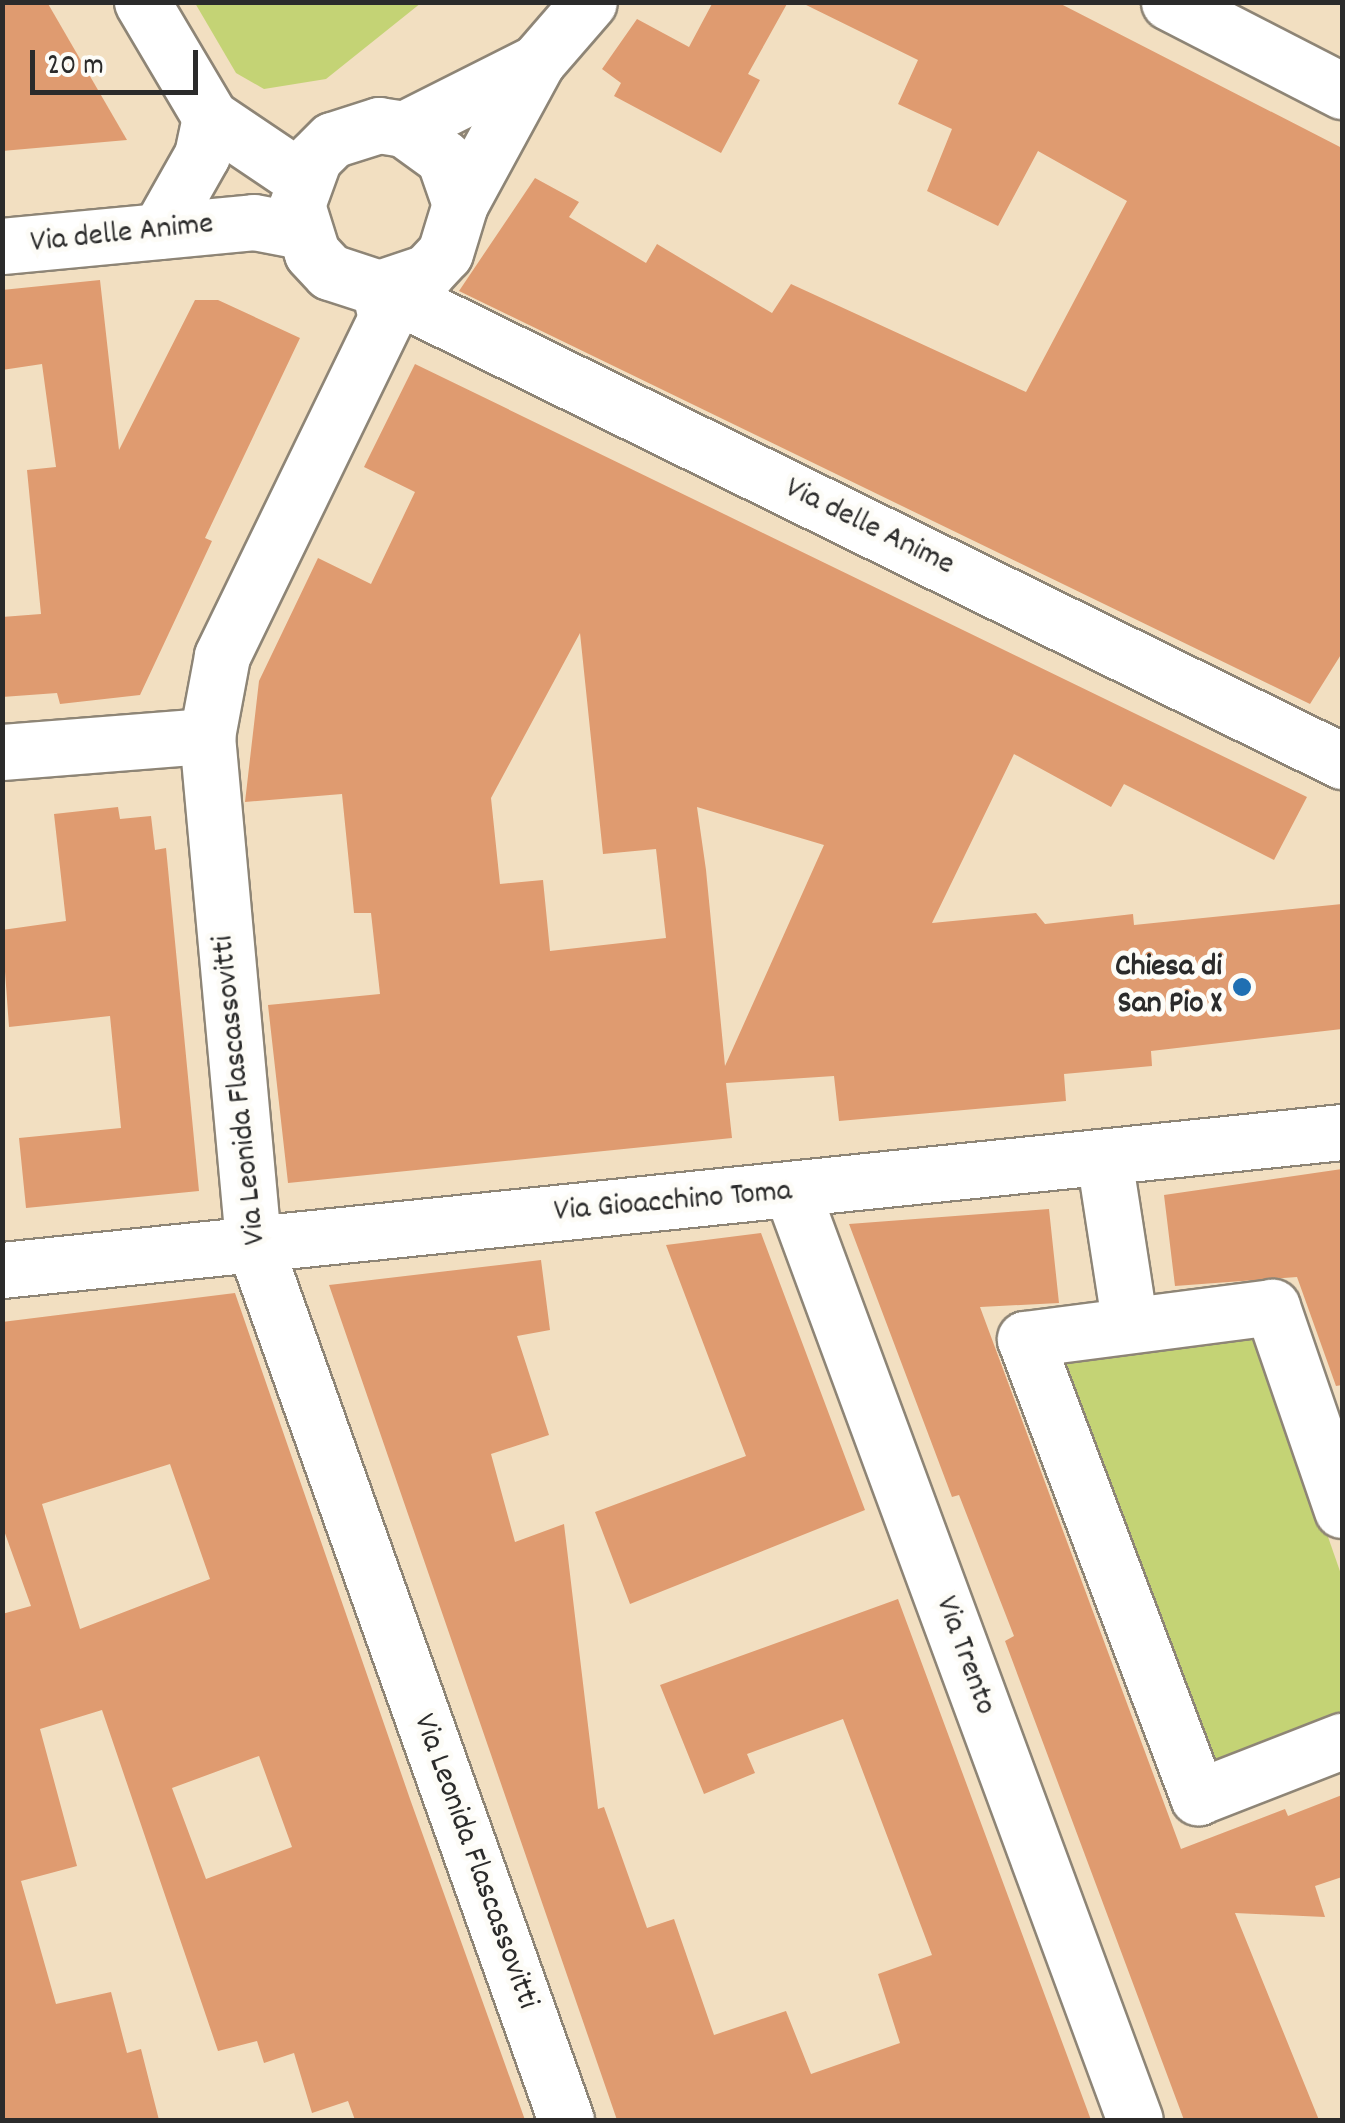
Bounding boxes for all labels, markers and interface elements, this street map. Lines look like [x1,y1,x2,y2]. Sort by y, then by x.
scale bar [35,30,202,92]
text: 20 m [47,46,104,89]
street label: Via delle Anime [29,206,215,264]
street label: Via delle Anime [778,471,960,585]
street label: Via Leonida Flascassovitti [206,933,276,1247]
place label: Chiesa di San Pio X [1115,950,1222,1025]
marker: Chiesa di San Pio X [1231,976,1253,998]
street label: Via Gioacchino Toma [552,1173,794,1233]
street label: Via Trento [925,1592,1003,1720]
street label: Via Leonida Flascassovitti [403,1709,545,2015]

